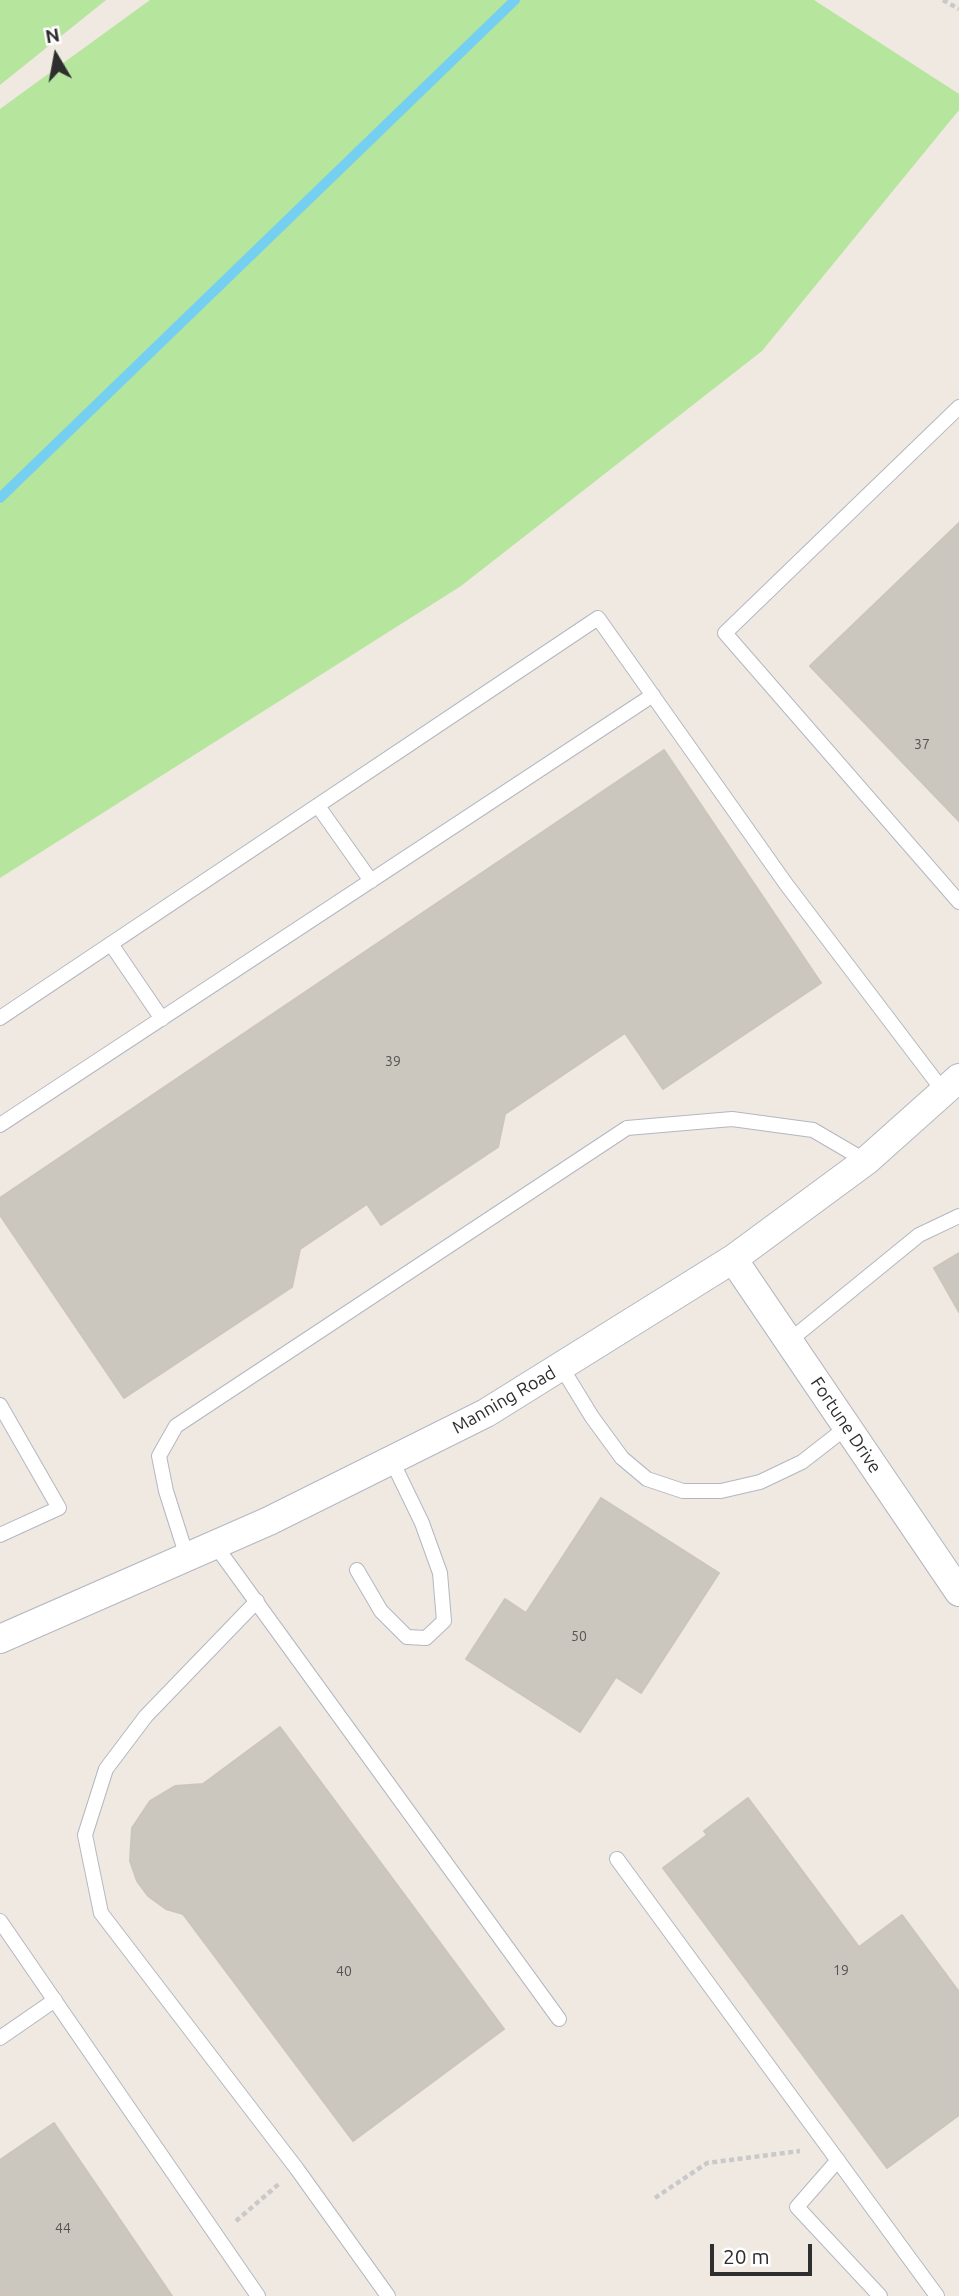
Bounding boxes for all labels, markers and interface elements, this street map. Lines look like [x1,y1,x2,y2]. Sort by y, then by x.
north arrow [21,21,91,91]
text: N [43,23,61,47]
house number: 37 [914,736,930,752]
house number: 39 [385,1053,401,1069]
street label: Manning Road [448,1362,560,1438]
street label: Fortune Drive [806,1373,886,1477]
house number: 50 [571,1628,587,1644]
house number: 19 [833,1962,849,1978]
house number: 40 [336,1963,352,1979]
house number: 44 [55,2220,71,2236]
scale bar [714,2230,816,2274]
text: 20 m [723,2244,770,2268]

